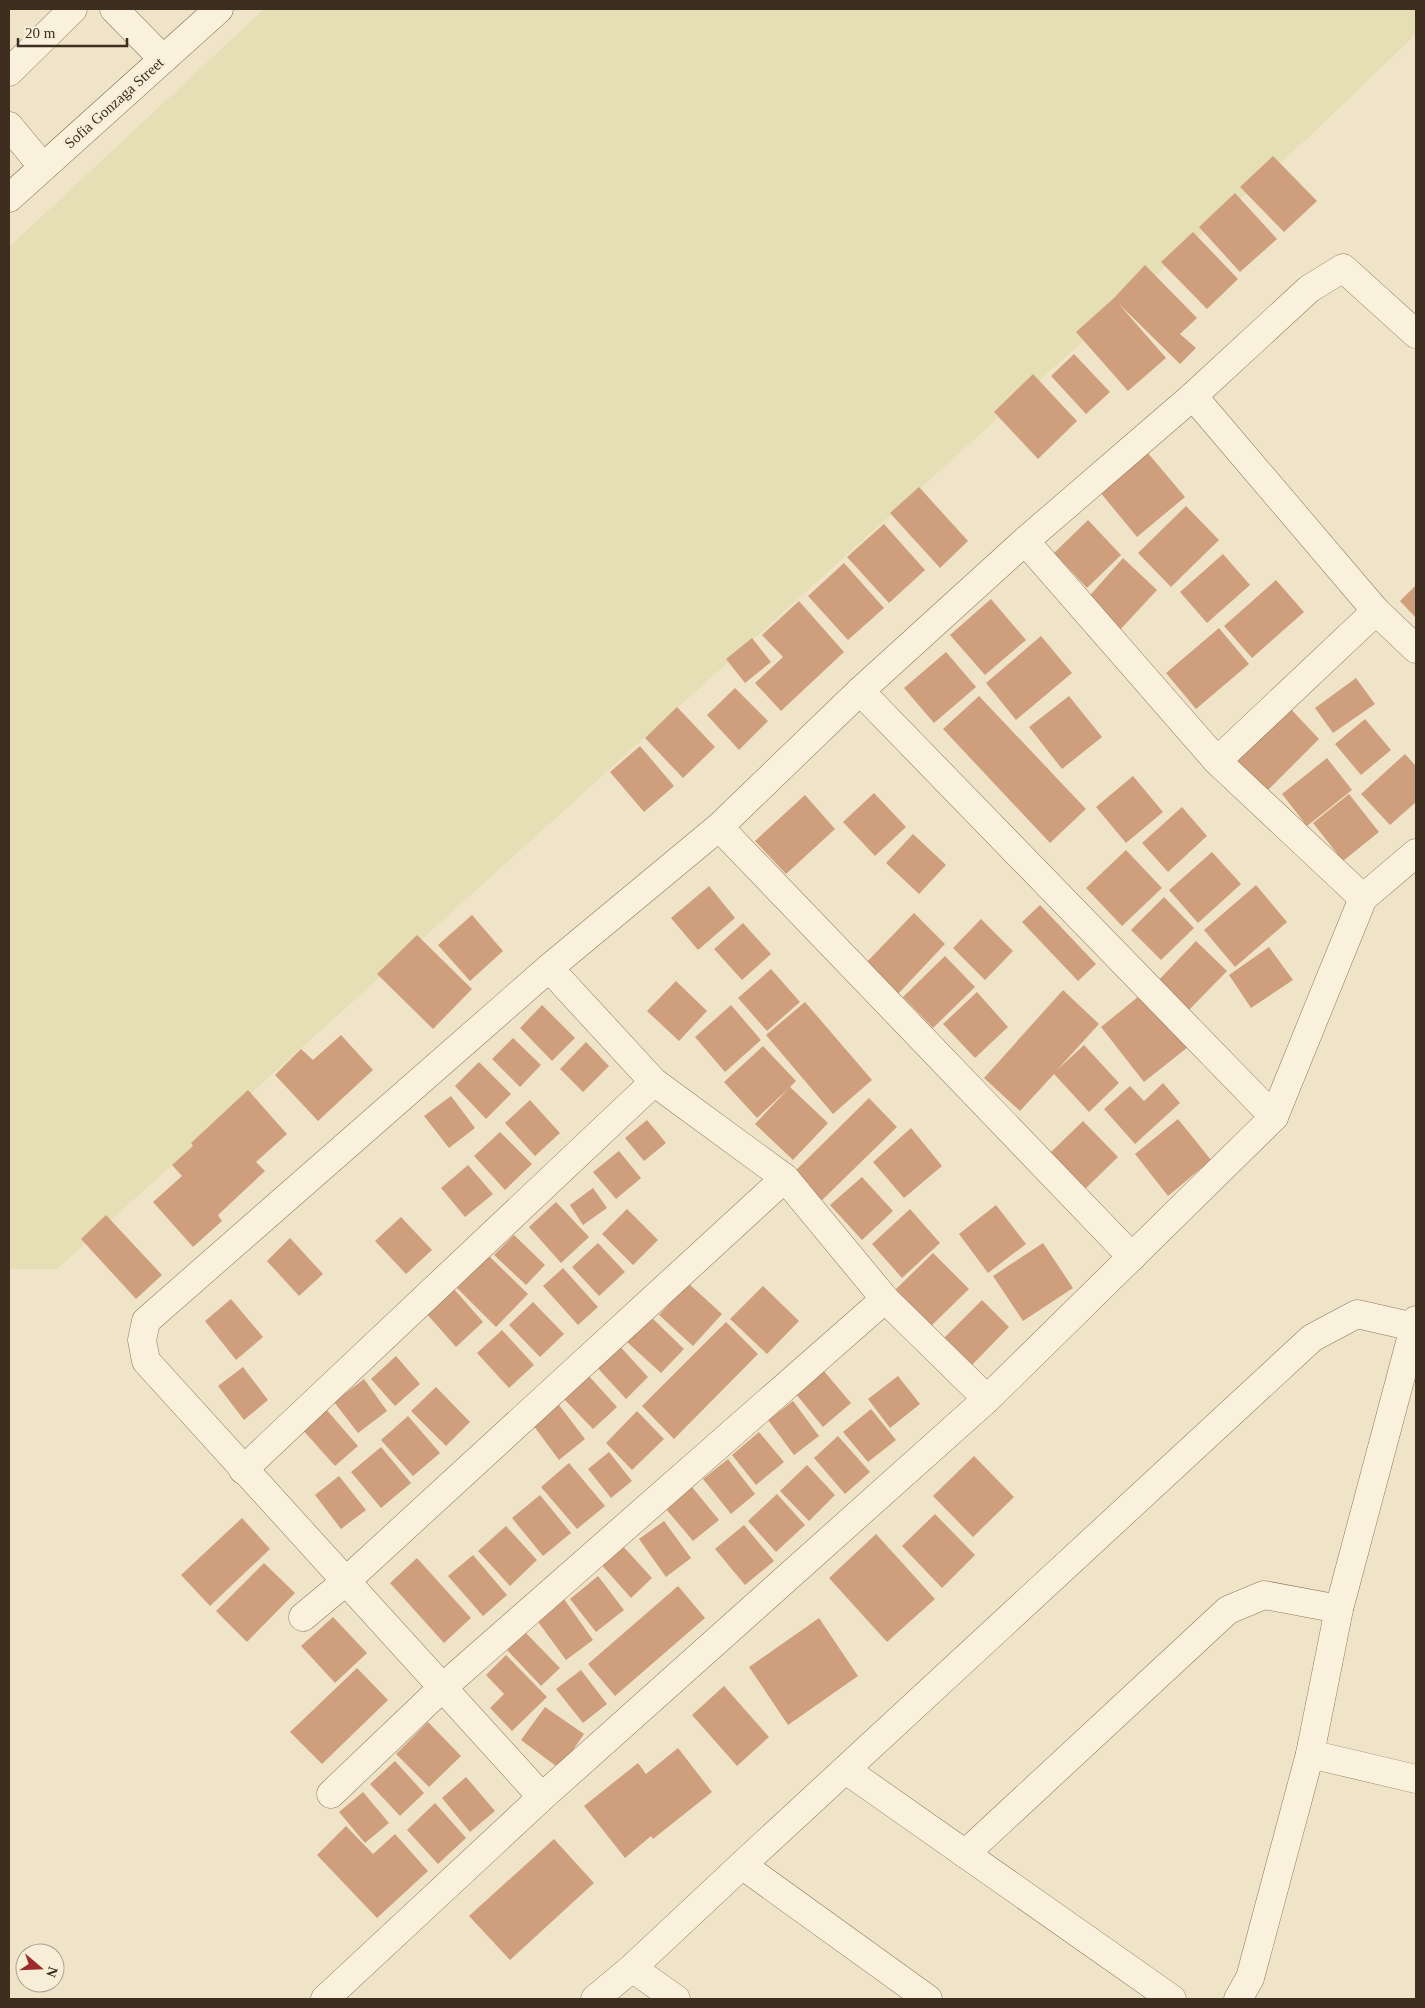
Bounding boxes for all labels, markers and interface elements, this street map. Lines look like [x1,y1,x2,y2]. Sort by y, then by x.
scale bar [18,15,126,47]
text: 20 m [25,25,56,41]
street label: Sofia Gonzaga Street [61,54,167,152]
north arrow [15,1943,65,1993]
text: N [43,1965,61,1979]

